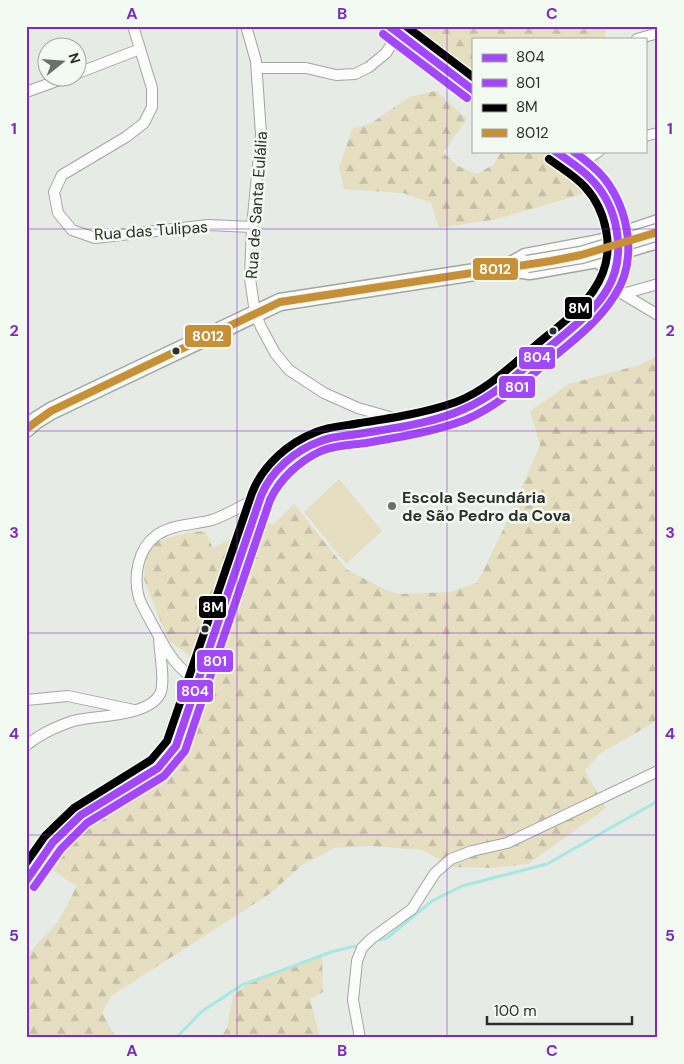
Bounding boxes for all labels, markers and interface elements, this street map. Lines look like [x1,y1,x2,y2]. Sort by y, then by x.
text: A [126,3,138,24]
text: B [337,3,347,24]
text: C [546,3,558,24]
north arrow [38,38,88,88]
legend [472,38,646,152]
text: 804 [516,47,545,67]
text: N [64,51,85,66]
text: 801 [516,73,540,93]
text: 8M [516,97,538,117]
text: 1 [11,118,17,139]
text: 1 [667,118,673,139]
text: 8012 [516,123,549,143]
street label: Rua de Santa Eulália [241,130,272,280]
street label: Rua das Tulipas [93,216,209,245]
line badge: 8012 [472,257,519,281]
text: 8012 [479,260,511,278]
line badge: 8M [564,296,593,320]
text: 8M [568,299,590,317]
text: 2 [9,320,19,341]
text: 2 [665,320,675,341]
line badge: 8012 [184,324,232,348]
unlabelled marker [548,326,558,336]
text: 8012 [192,327,224,345]
unlabelled marker [171,346,181,356]
line badge: 804 [518,346,556,370]
text: 804 [523,348,551,366]
line badge: 801 [498,375,536,399]
text: 801 [505,378,529,396]
place label: Escola Secundária de São Pedro da Cova [402,487,571,526]
marker: Escola Secundária de São Pedro da Cova [386,500,398,512]
text: 3 [9,522,19,543]
text: 3 [665,522,675,543]
line badge: 8M [198,595,227,619]
text: 8M [202,598,224,616]
unlabelled marker [200,624,210,634]
line badge: 801 [196,649,234,673]
text: 801 [203,652,227,670]
line badge: 804 [176,679,214,703]
text: 804 [181,682,209,700]
text: 4 [9,723,19,744]
text: 4 [665,723,675,744]
text: 5 [9,925,19,946]
text: 5 [665,925,675,946]
scale bar [487,994,632,1026]
text: 100 m [494,1001,537,1021]
text: A [126,1040,138,1061]
text: B [337,1040,347,1061]
text: C [546,1040,558,1061]

